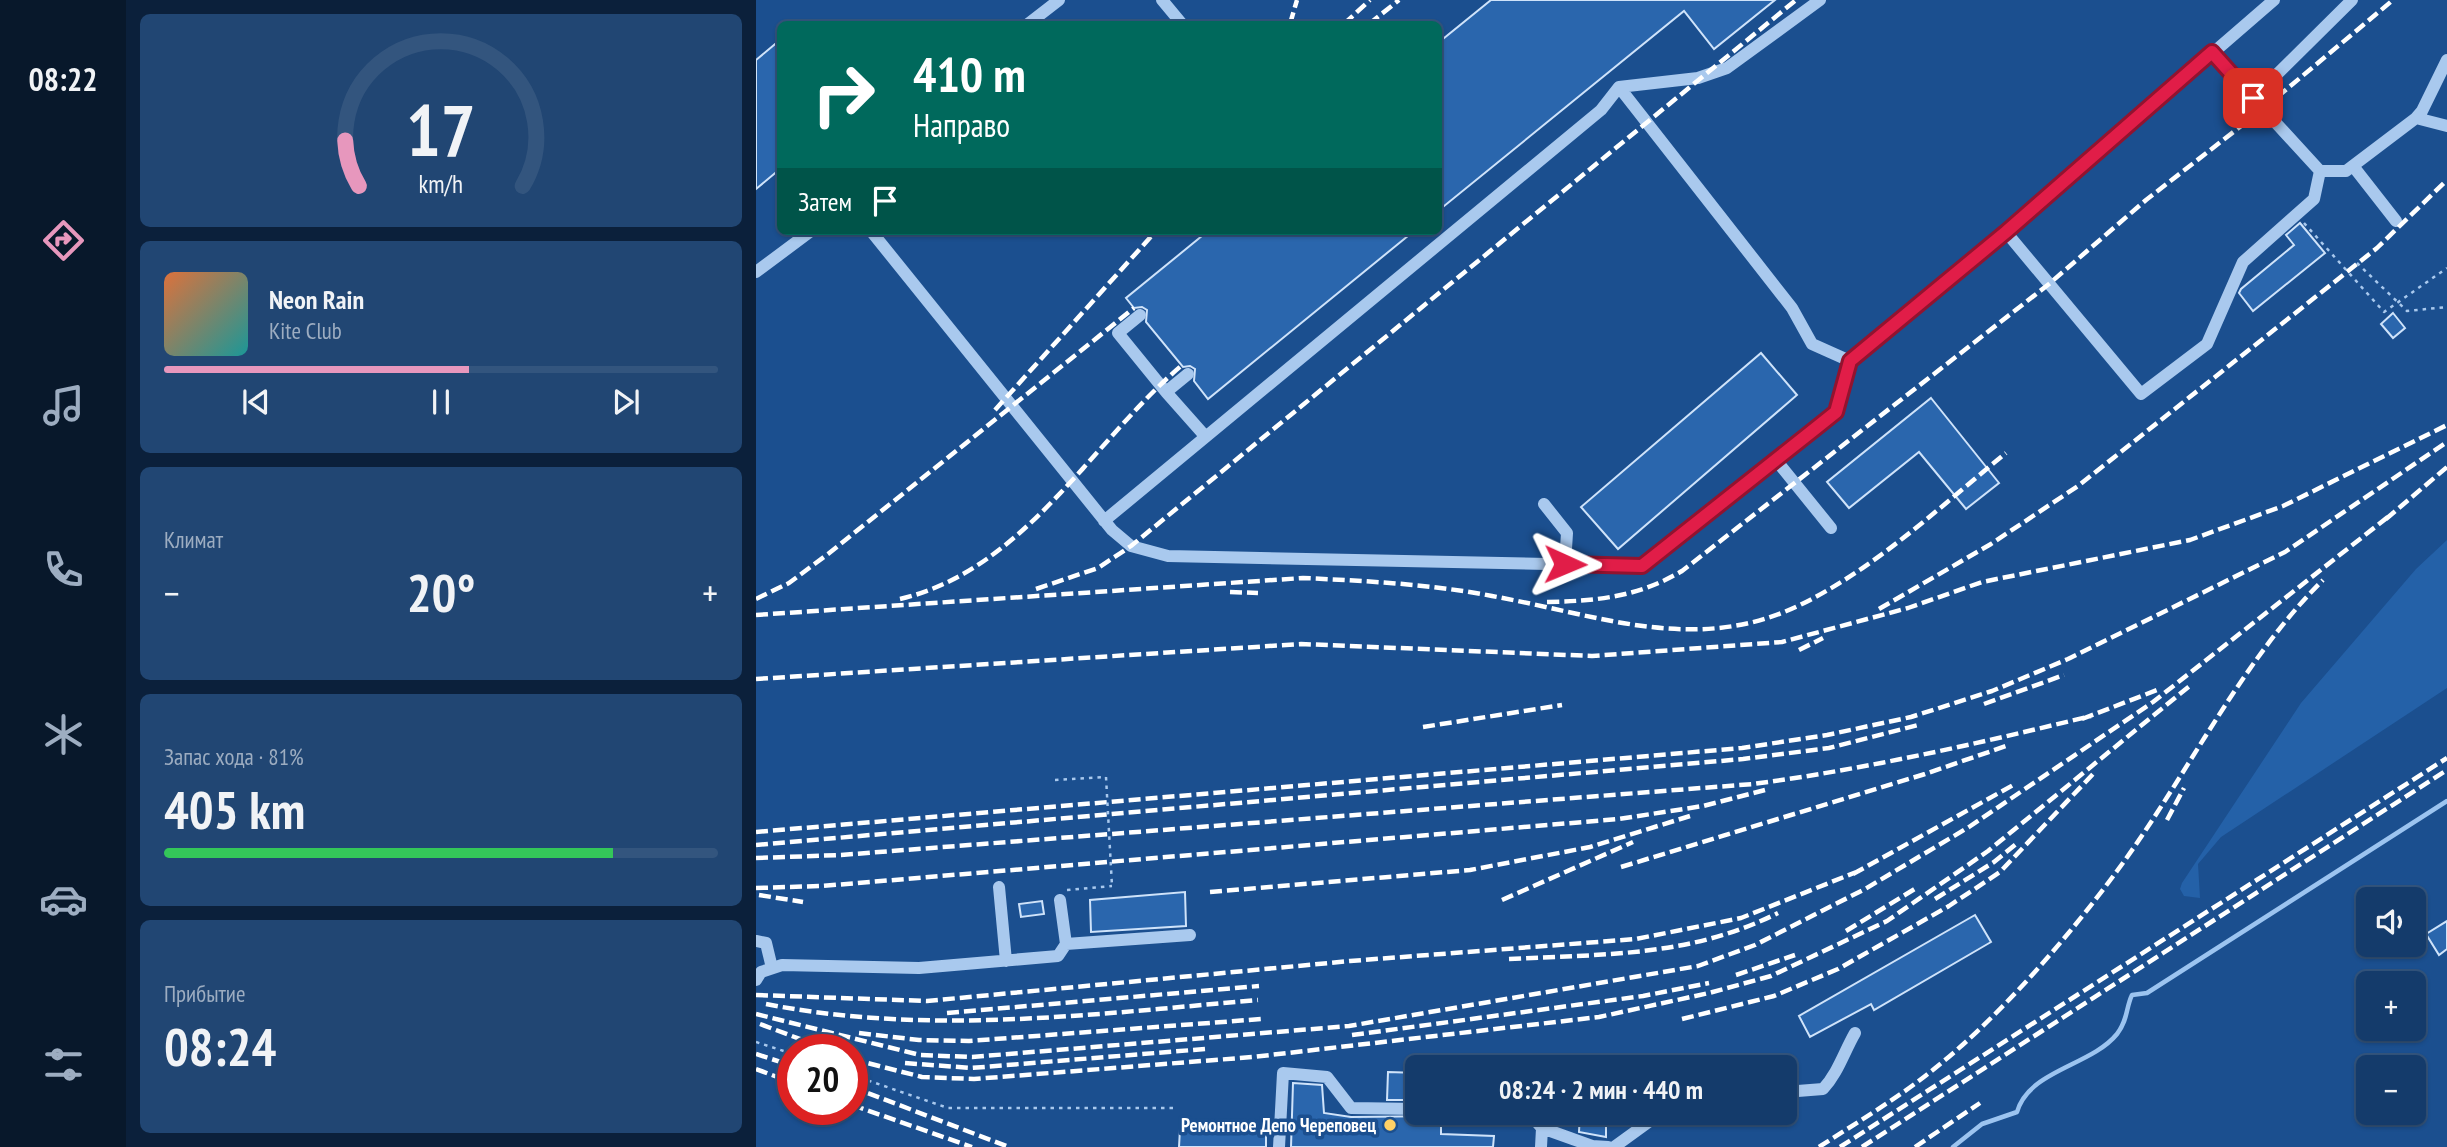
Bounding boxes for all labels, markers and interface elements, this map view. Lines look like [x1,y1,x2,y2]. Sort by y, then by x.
text: 410 m [913,42,1026,106]
icon: right [798,49,889,140]
text: 08:22 [28,58,98,100]
pin [2223,68,2283,128]
icon: arrive [2234,79,2272,117]
text: 17 [406,83,476,177]
text: Направо [913,104,1010,146]
text: km/h [419,168,463,200]
icon: arrive [866,182,904,220]
text: Затем [798,185,852,218]
icon: directions [39,216,88,265]
text: Neon Rain [269,283,364,316]
text: Kite Club [269,316,342,345]
icon: music [39,381,88,430]
icon: previous [237,383,275,421]
icon: pause [422,383,460,421]
icon: next [607,383,645,421]
text: Климат [164,525,223,554]
position arrow [1528,527,1602,601]
icon: phone [39,545,88,594]
text: 20° [407,559,475,626]
text: − [164,568,180,617]
text: + [702,568,718,617]
icon: climate [39,710,88,759]
text: Запас хода · 81% [164,742,304,771]
text: 405 km [164,776,305,843]
icon: car [39,875,88,924]
map controls [2356,887,2426,1125]
button: sound [2356,887,2426,957]
button: + [2356,971,2426,1041]
text: Прибытие [164,979,245,1008]
text: 08:24 [164,1013,276,1080]
speed limit sign: 20 [777,1034,868,1125]
icon: filters [39,1040,88,1089]
button: − [2356,1055,2426,1125]
text: 08:24 · 2 мин · 440 m [1499,1073,1703,1106]
place label: Ремонтное Депо Череповец [1181,1113,1376,1137]
marker: Ремонтное Депо Череповец [1382,1117,1398,1133]

